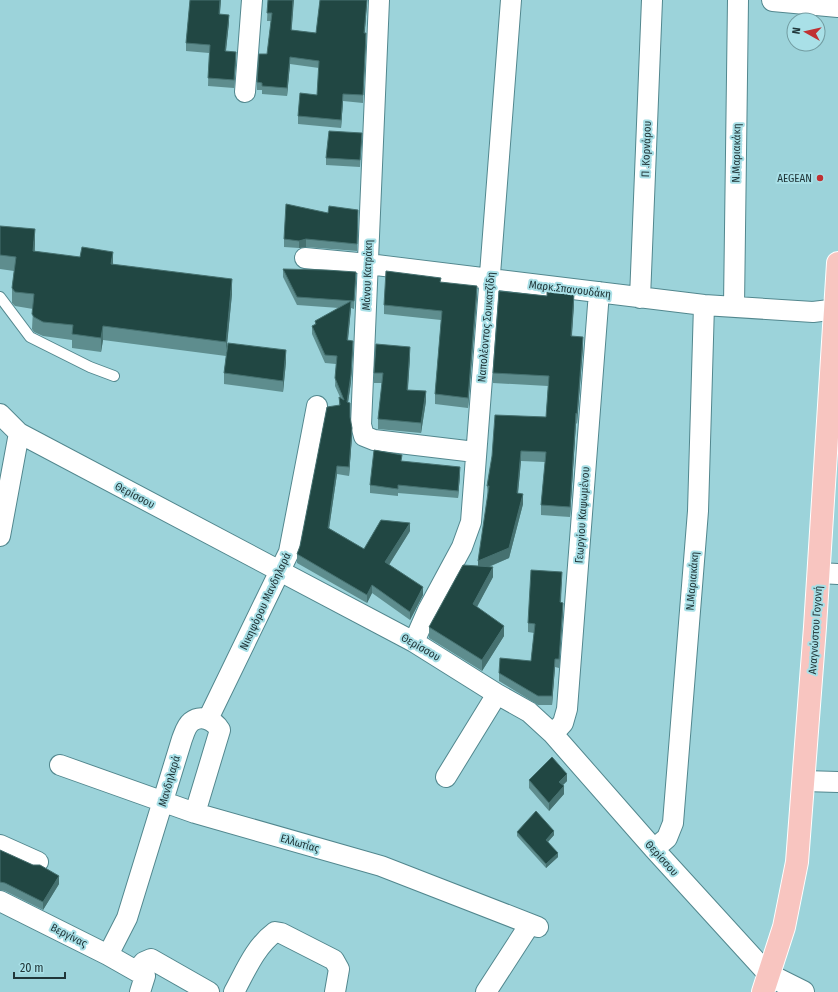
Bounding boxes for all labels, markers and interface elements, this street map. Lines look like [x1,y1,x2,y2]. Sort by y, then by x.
north arrow [786,12,826,52]
text: N [790,27,803,35]
street label: Π .Κορνάρου [639,121,654,178]
street label: Ν.Μαριακάκη [729,123,744,183]
place label: AEGEAN [777,172,812,185]
marker: AEGEAN [815,173,825,183]
street label: Μάνου Κατράκη [360,239,375,311]
street label: Ναπολέοντος Σουκατζίδη [475,271,498,383]
street label: Μαρκ.Σπανουδάκη [528,278,612,301]
street label: Γεωργίου Καψωμένου [573,466,592,564]
street label: Θερίσσου [113,480,157,511]
street label: Νικηφόρου Μανδηλαρά [237,550,294,652]
street label: Ν.Μαριακάκη [683,551,702,611]
street label: Αναγνώστου Γογονή [806,585,825,675]
street label: Θερίσσου [399,631,443,664]
street label: Μανδηλαρά [156,754,183,808]
street label: Ελλωτίας [279,832,321,855]
street label: Θερίσσου [642,838,681,879]
street label: Βεργίνας [48,921,89,950]
scale bar [14,954,65,980]
text: 20 m [20,961,44,975]

